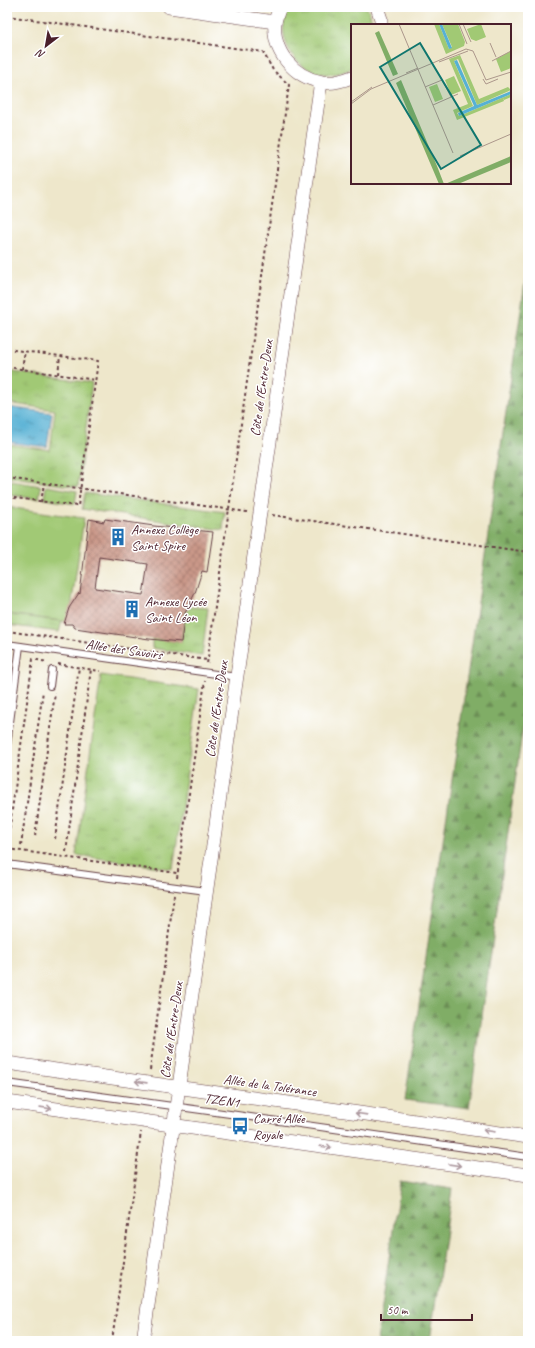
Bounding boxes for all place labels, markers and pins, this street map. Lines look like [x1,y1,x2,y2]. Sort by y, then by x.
place label: Annexe Collège Saint Spire [131,521,200,554]
building icon: Annexe Collège Saint Spire [108,527,128,547]
place label: Annexe Lycée Saint Léon [145,593,208,626]
building icon: Annexe Lycée Saint Léon [122,599,142,619]
place label: Carré Allée Royale [253,1110,306,1143]
bus stop icon: Carré Allée Royale [230,1116,250,1136]

